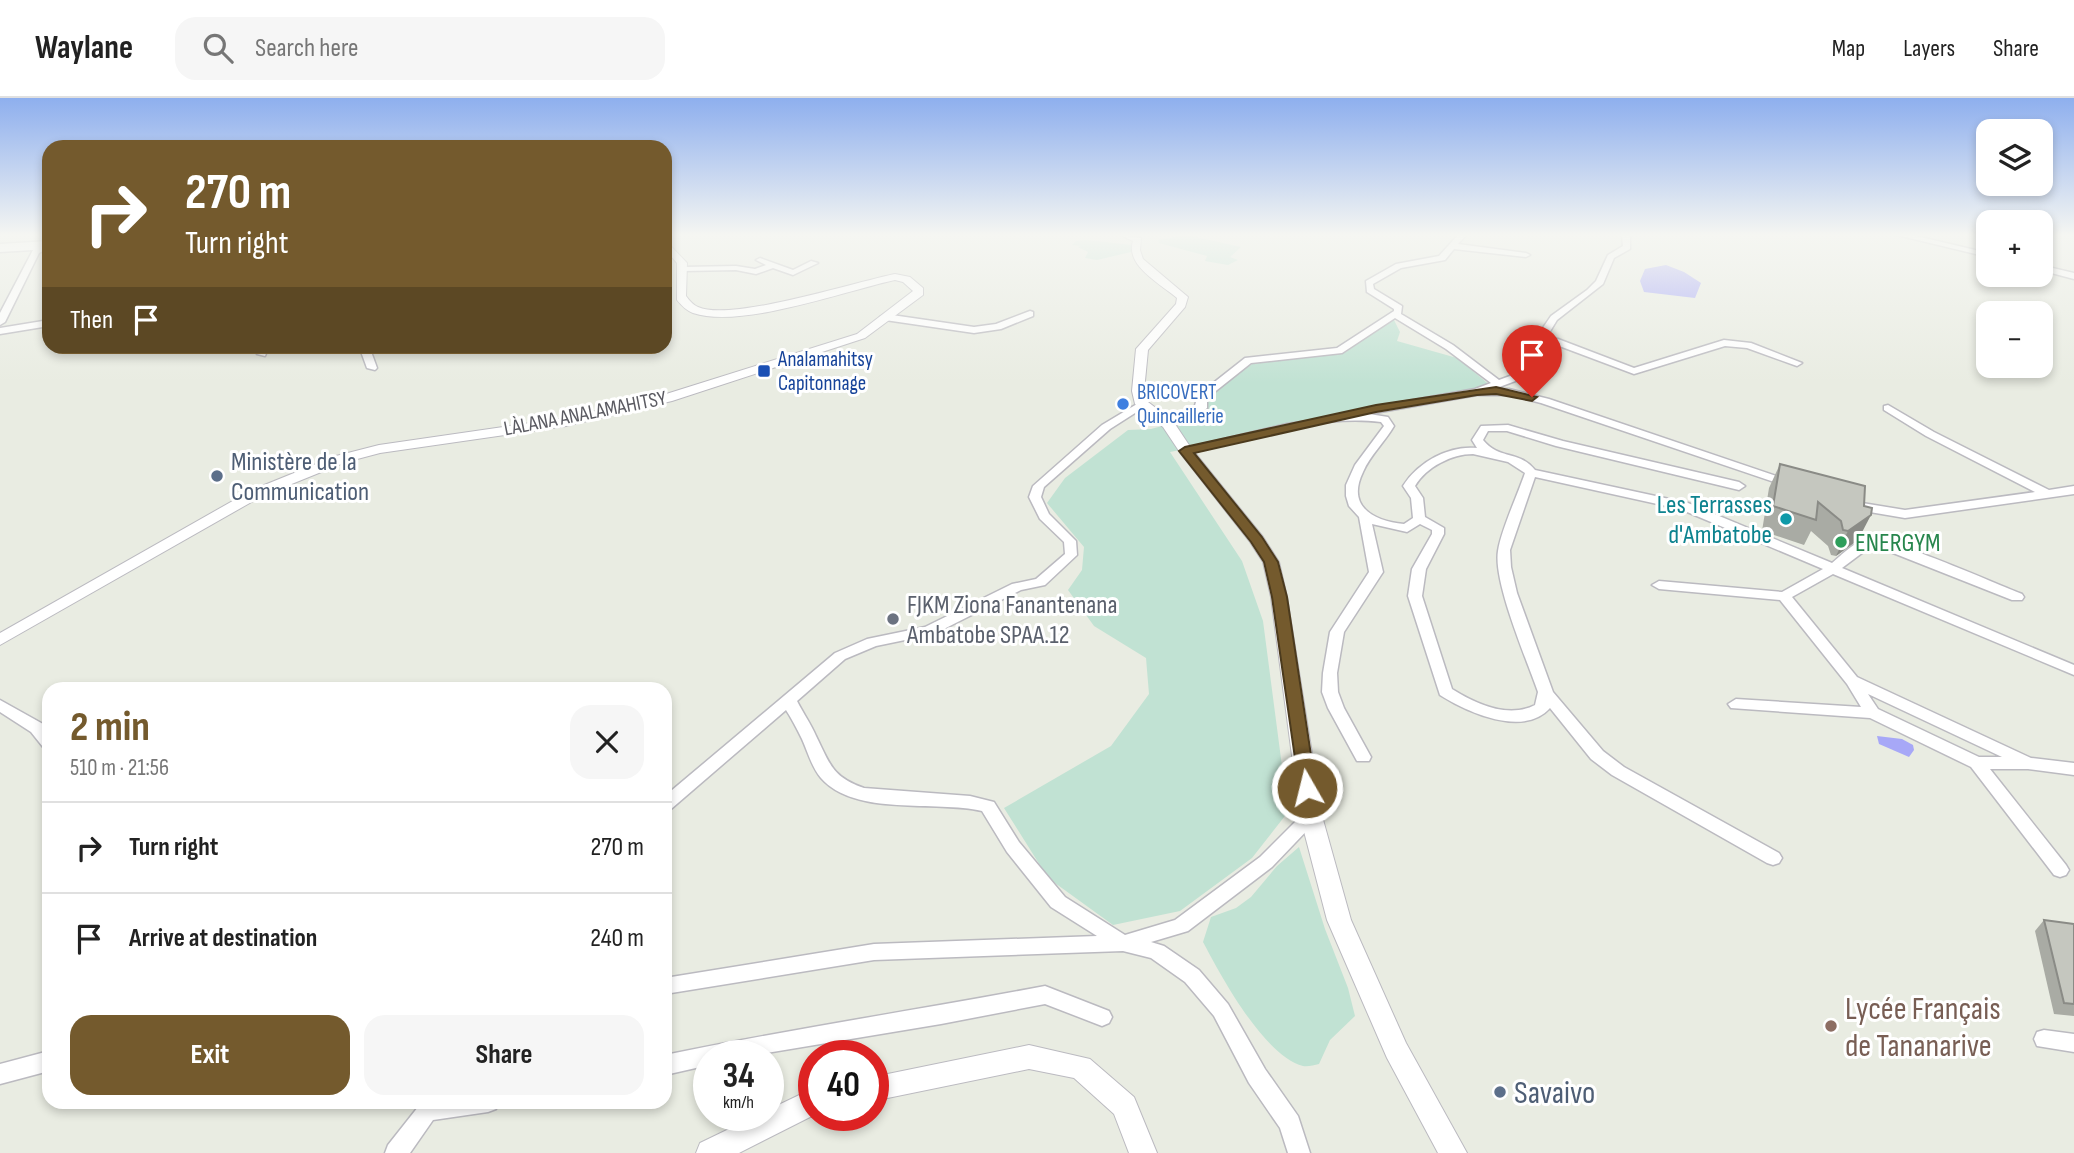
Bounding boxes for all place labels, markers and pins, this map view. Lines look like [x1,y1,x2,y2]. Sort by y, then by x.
pin [1502,325,1562,397]
place label: Analamahitsy Capitonnage [777,347,873,396]
marker: Analamahitsy Capitonnage [756,363,772,379]
place label: BRICOVERT Quincaillerie [1137,380,1224,429]
marker: BRICOVERT Quincaillerie [1115,396,1131,412]
place label: Ministère de la Communication [231,447,369,508]
marker: Ministère de la Communication [209,468,225,484]
place label: Les Terrasses d'Ambatobe [1657,490,1772,551]
marker: Les Terrasses d'Ambatobe [1778,511,1794,527]
place label: ENERGYM [1855,528,1941,559]
marker: ENERGYM [1833,534,1849,550]
place label: FJKM Ziona Fanantenana Ambatobe SPAA.12 [906,590,1117,651]
marker: FJKM Ziona Fanantenana Ambatobe SPAA.12 [885,611,901,627]
place label: Lycée Français de Tananarive [1845,990,2001,1066]
marker: Lycée Français de Tananarive [1823,1018,1839,1034]
place label: Savaivo [1514,1074,1595,1113]
marker: Savaivo [1492,1084,1508,1100]

